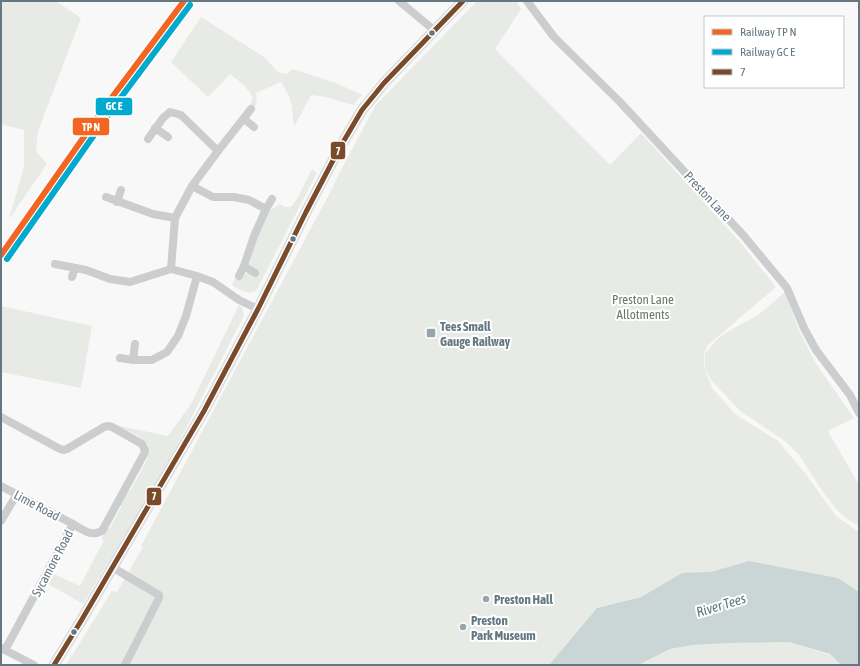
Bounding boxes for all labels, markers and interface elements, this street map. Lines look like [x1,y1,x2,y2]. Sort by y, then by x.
legend [704,16,844,88]
text: Railway TP N [740,25,797,39]
unlabelled marker [427,28,437,38]
text: Railway GC E [740,45,795,59]
text: 7 [740,65,746,79]
line badge: GC E [95,97,133,116]
text: GC E [106,100,123,112]
line badge: TP N [72,117,110,136]
text: TP N [82,121,100,133]
line badge: 7 [330,141,346,160]
text: 7 [335,145,341,157]
street label: Preston Lane [681,169,734,224]
unlabelled marker [288,234,298,244]
park label: Preston Lane Allotments [612,292,674,322]
place label: Tees Small Gauge Railway [440,319,511,349]
marker: Tees Small Gauge Railway [425,327,437,339]
street label: Lime Road [11,487,62,524]
line badge: 7 [146,487,162,506]
text: 7 [151,490,157,502]
street label: Sycamore Road [29,527,76,599]
water label: River Tees [694,590,748,620]
place label: Preston Hall [494,592,554,607]
marker: Preston Hall [481,594,491,604]
place label: Preston Park Museum [471,613,536,643]
marker: Preston Park Museum [458,622,468,632]
unlabelled marker [69,627,79,637]

